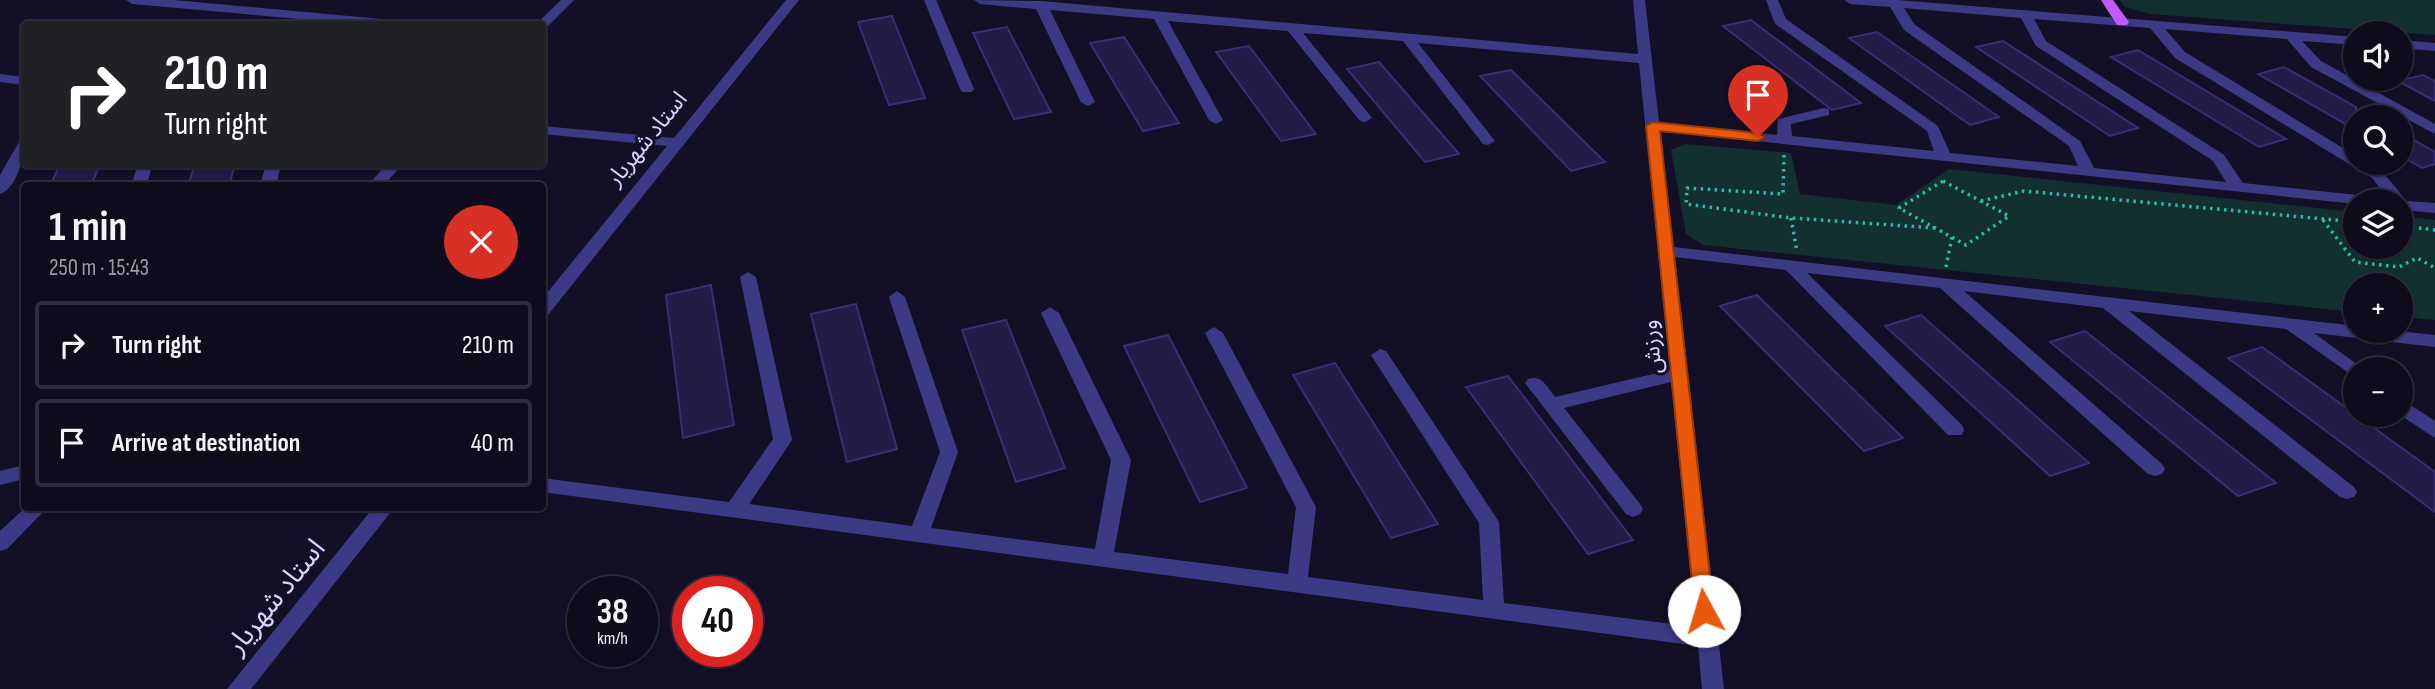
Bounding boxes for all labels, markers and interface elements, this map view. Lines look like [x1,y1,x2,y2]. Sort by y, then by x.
map controls [2343,21,2413,427]
button: sound [2343,21,2413,91]
text: 210 m [164,45,268,104]
icon: right [49,49,140,140]
pin [1728,65,1788,137]
icon: arrive [1739,76,1777,114]
street label: استاد شهریار [600,86,694,193]
text: Turn right [164,105,268,144]
button: search [2343,105,2413,175]
button: layers [2343,189,2413,259]
text: 1 min [49,202,127,253]
button: close [444,205,518,279]
text: 250 m · 15:43 [49,254,149,282]
button: + [2343,273,2413,343]
street label: ورزش [1635,319,1669,375]
icon: right [53,326,91,364]
text: Turn right [112,330,201,361]
text: 210 m [462,330,514,361]
button: − [2343,357,2413,427]
icon: arrive [53,424,91,462]
text: Arrive at destination [112,428,300,459]
text: 40 m [471,428,514,459]
street label: استاد شهریار [219,533,332,662]
position arrow [1667,574,1741,648]
speed limit sign: 40 [672,576,763,667]
text: 38 [596,591,629,634]
text: km/h [597,628,628,649]

